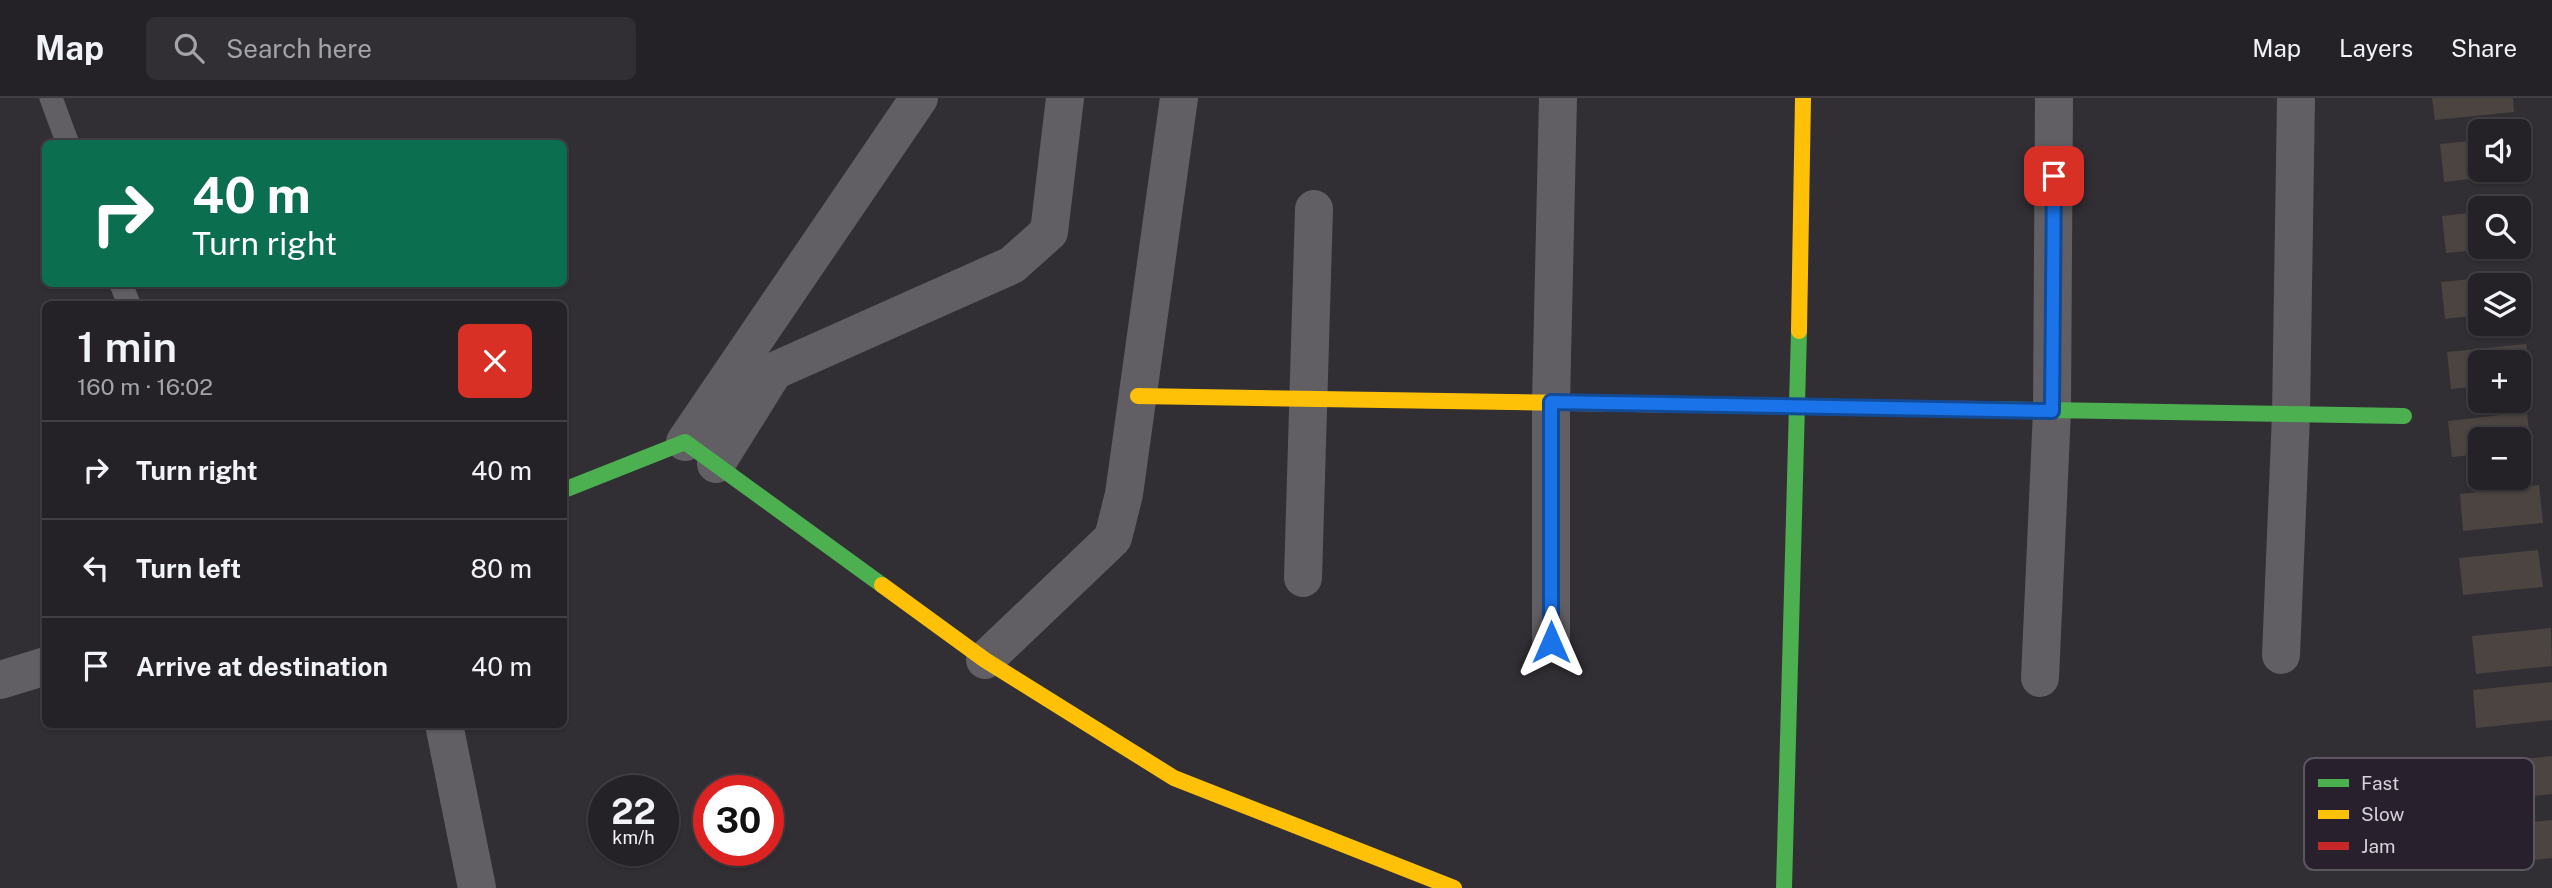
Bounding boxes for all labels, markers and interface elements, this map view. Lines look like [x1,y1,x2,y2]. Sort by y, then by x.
search box [146,17,636,80]
text: Map [35,29,104,67]
icon: search [170,29,208,67]
text: Search here [226,33,372,64]
text: Map [2252,34,2301,62]
text: Layers [2339,34,2413,62]
text: Share [2451,34,2517,62]
map controls [2468,119,2531,490]
button: sound [2468,119,2531,182]
pin [2024,146,2084,206]
icon: arrive [2035,157,2073,195]
text: 40 m [192,166,311,224]
icon: right [77,168,168,259]
button: search [2468,196,2531,259]
text: Turn right [192,225,337,262]
button: layers [2468,273,2531,336]
text: 1 min [77,322,177,371]
button: close [458,324,532,398]
button: + [2468,350,2531,413]
text: 160 m · 16:02 [77,373,213,400]
button: − [2468,427,2531,490]
icon: right [77,451,115,489]
text: Turn right [136,455,258,486]
text: 40 m [471,455,532,486]
icon: left [77,549,115,587]
text: Turn left [136,553,241,584]
text: 80 m [471,553,532,584]
position arrow [1514,605,1588,679]
icon: arrive [77,647,115,685]
text: Arrive at destination [136,651,388,682]
text: 40 m [471,651,532,682]
legend [2304,758,2534,870]
text: Fast [2361,772,2399,794]
speed limit sign: 30 [693,775,784,866]
text: 22 [611,791,656,832]
text: Slow [2361,803,2405,825]
text: km/h [612,827,655,848]
text: Jam [2361,835,2395,857]

